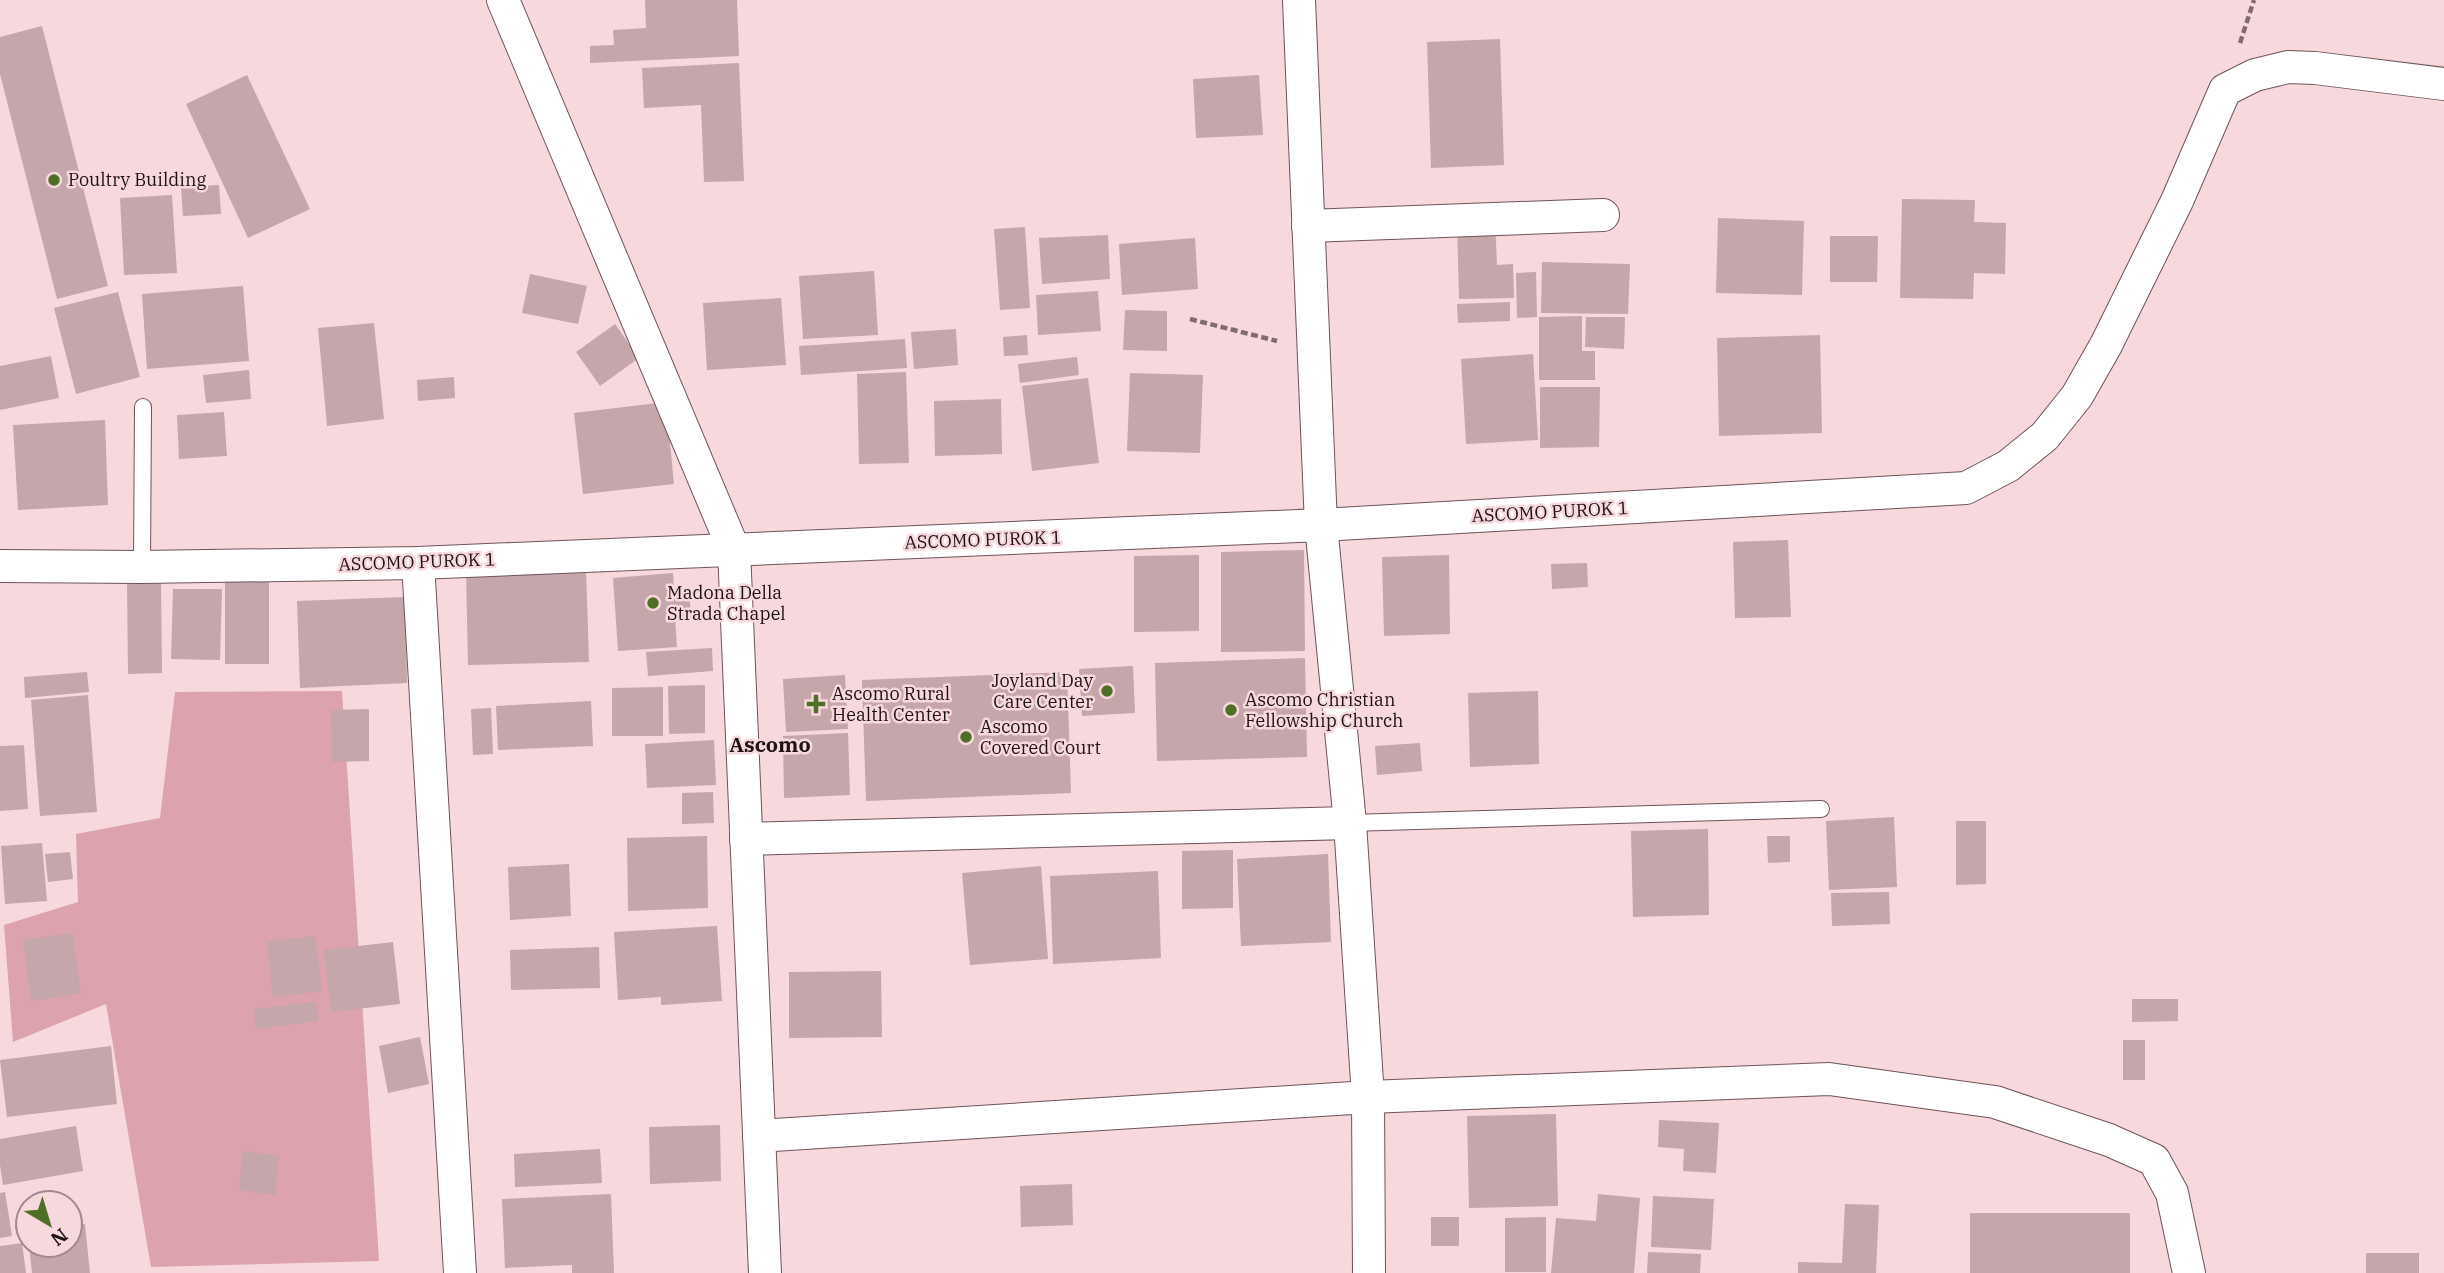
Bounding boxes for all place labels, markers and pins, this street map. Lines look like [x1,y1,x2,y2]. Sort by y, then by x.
place label: Poultry Building [68,168,206,191]
marker: Poultry Building [46,172,62,188]
place label: Madona Della Strada Chapel [667,581,786,625]
marker: Madona Della Strada Chapel [645,595,661,611]
place label: Joyland Day Care Center [991,669,1093,713]
place label: Ascomo Rural Health Center [832,682,950,726]
marker: Joyland Day Care Center [1099,683,1115,699]
place label: Ascomo Christian Fellowship Church [1245,688,1403,732]
marker: Ascomo Rural Health Center [806,694,826,714]
marker: Ascomo Christian Fellowship Church [1223,702,1239,718]
place label: Ascomo Covered Court [980,715,1101,759]
marker: Ascomo Covered Court [958,729,974,745]

